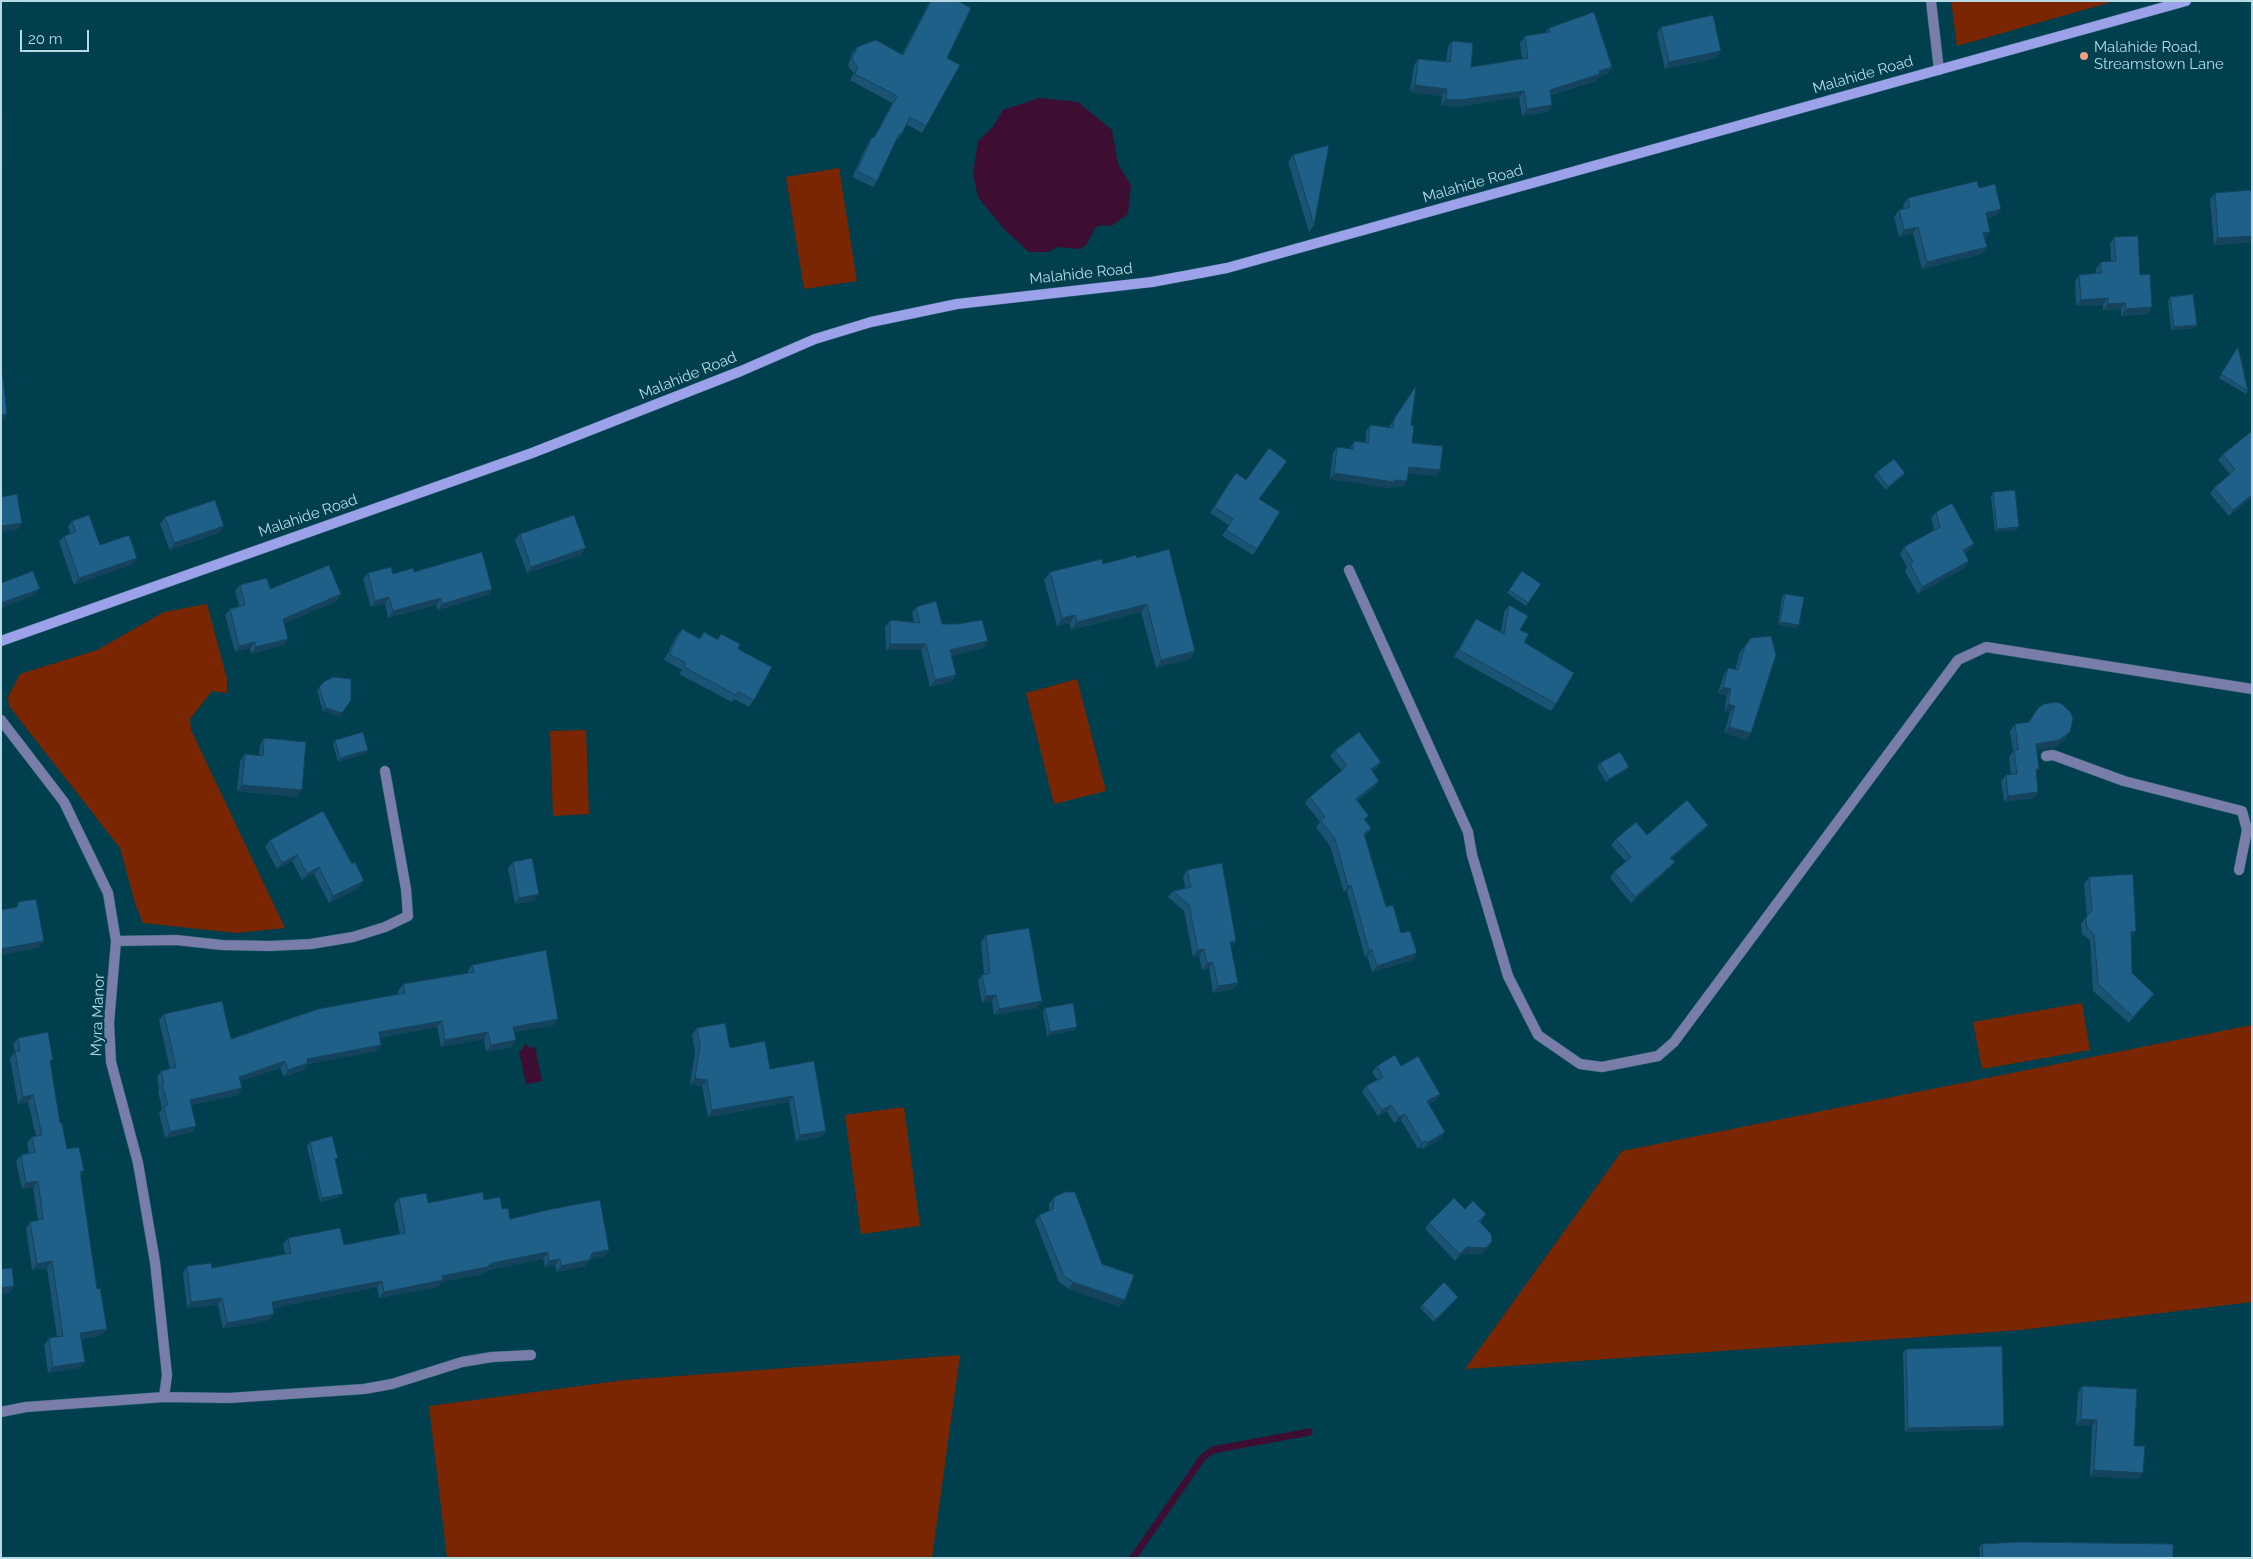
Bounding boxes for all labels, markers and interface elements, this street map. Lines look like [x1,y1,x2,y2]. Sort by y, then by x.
scale bar [22,20,91,52]
text: 20 m [28,30,63,48]
place label: Malahide Road, Streamstown Lane [2094,38,2224,73]
marker: Malahide Road, Streamstown Lane [2078,50,2090,62]
street label: Malahide Road [1811,52,1915,98]
street label: Malahide Road [1421,161,1525,207]
street label: Malahide Road [1029,260,1133,288]
street label: Malahide Road [637,348,739,404]
street label: Malahide Road [256,491,360,541]
street label: Myra Manor [88,973,108,1057]

